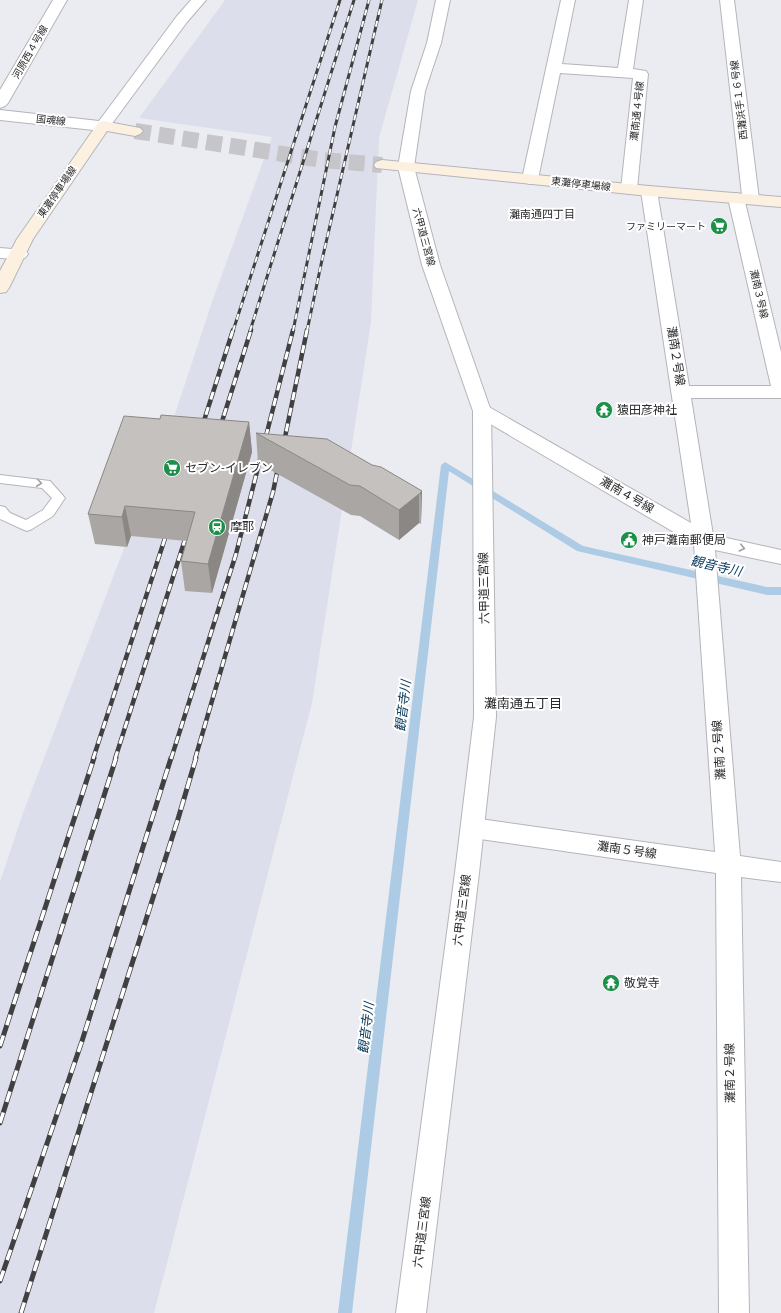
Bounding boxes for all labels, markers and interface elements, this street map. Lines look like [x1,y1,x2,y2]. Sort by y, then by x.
street label: 河原西４号線 [9,23,51,81]
street label: 西灘浜手１６号線 [728,60,750,140]
street label: 灘南通４号線 [627,80,647,142]
street label: 国魂線 [35,112,67,128]
street label: 東灘停車場線 [34,164,80,220]
street label: 東灘停車場線 [550,174,612,194]
street label: 六甲道三宮線 [410,206,438,268]
district label: 灘南通四丁目 [509,207,575,222]
supermarket icon: ファミリーマート [709,216,729,236]
place label: ファミリーマート [626,220,706,233]
street label: 灘南３号線 [747,268,771,320]
street label: 灘南２号線 [663,325,689,387]
temple icon: 猿田彦神社 [594,400,614,420]
place label: 猿田彦神社 [617,402,677,418]
supermarket icon: セブン-イレブン [162,458,182,478]
place label: セブン-イレブン [185,460,273,476]
street label: 灘南４号線 [597,473,657,517]
one-way arrow [36,479,42,488]
station icon: 摩耶 [207,517,227,537]
place label: 摩耶 [230,519,254,535]
public building icon: 神戸灘南郵便局 [619,530,639,550]
place label: 神戸灘南郵便局 [642,532,726,548]
one-way arrow [739,544,745,552]
street label: 六甲道三宮線 [475,552,493,624]
water label: 観音寺川 [689,552,745,581]
water label: 観音寺川 [391,677,415,733]
district label: 灘南通五丁目 [484,695,562,712]
street label: 灘南２号線 [709,720,729,780]
street label: 灘南５号線 [596,838,658,862]
street label: 六甲道三宮線 [450,873,474,947]
temple icon: 敬覚寺 [601,973,621,993]
place label: 敬覚寺 [624,975,660,991]
water label: 観音寺川 [354,999,378,1055]
street label: 灘南２号線 [721,1043,739,1103]
street label: 六甲道三宮線 [410,1195,434,1269]

